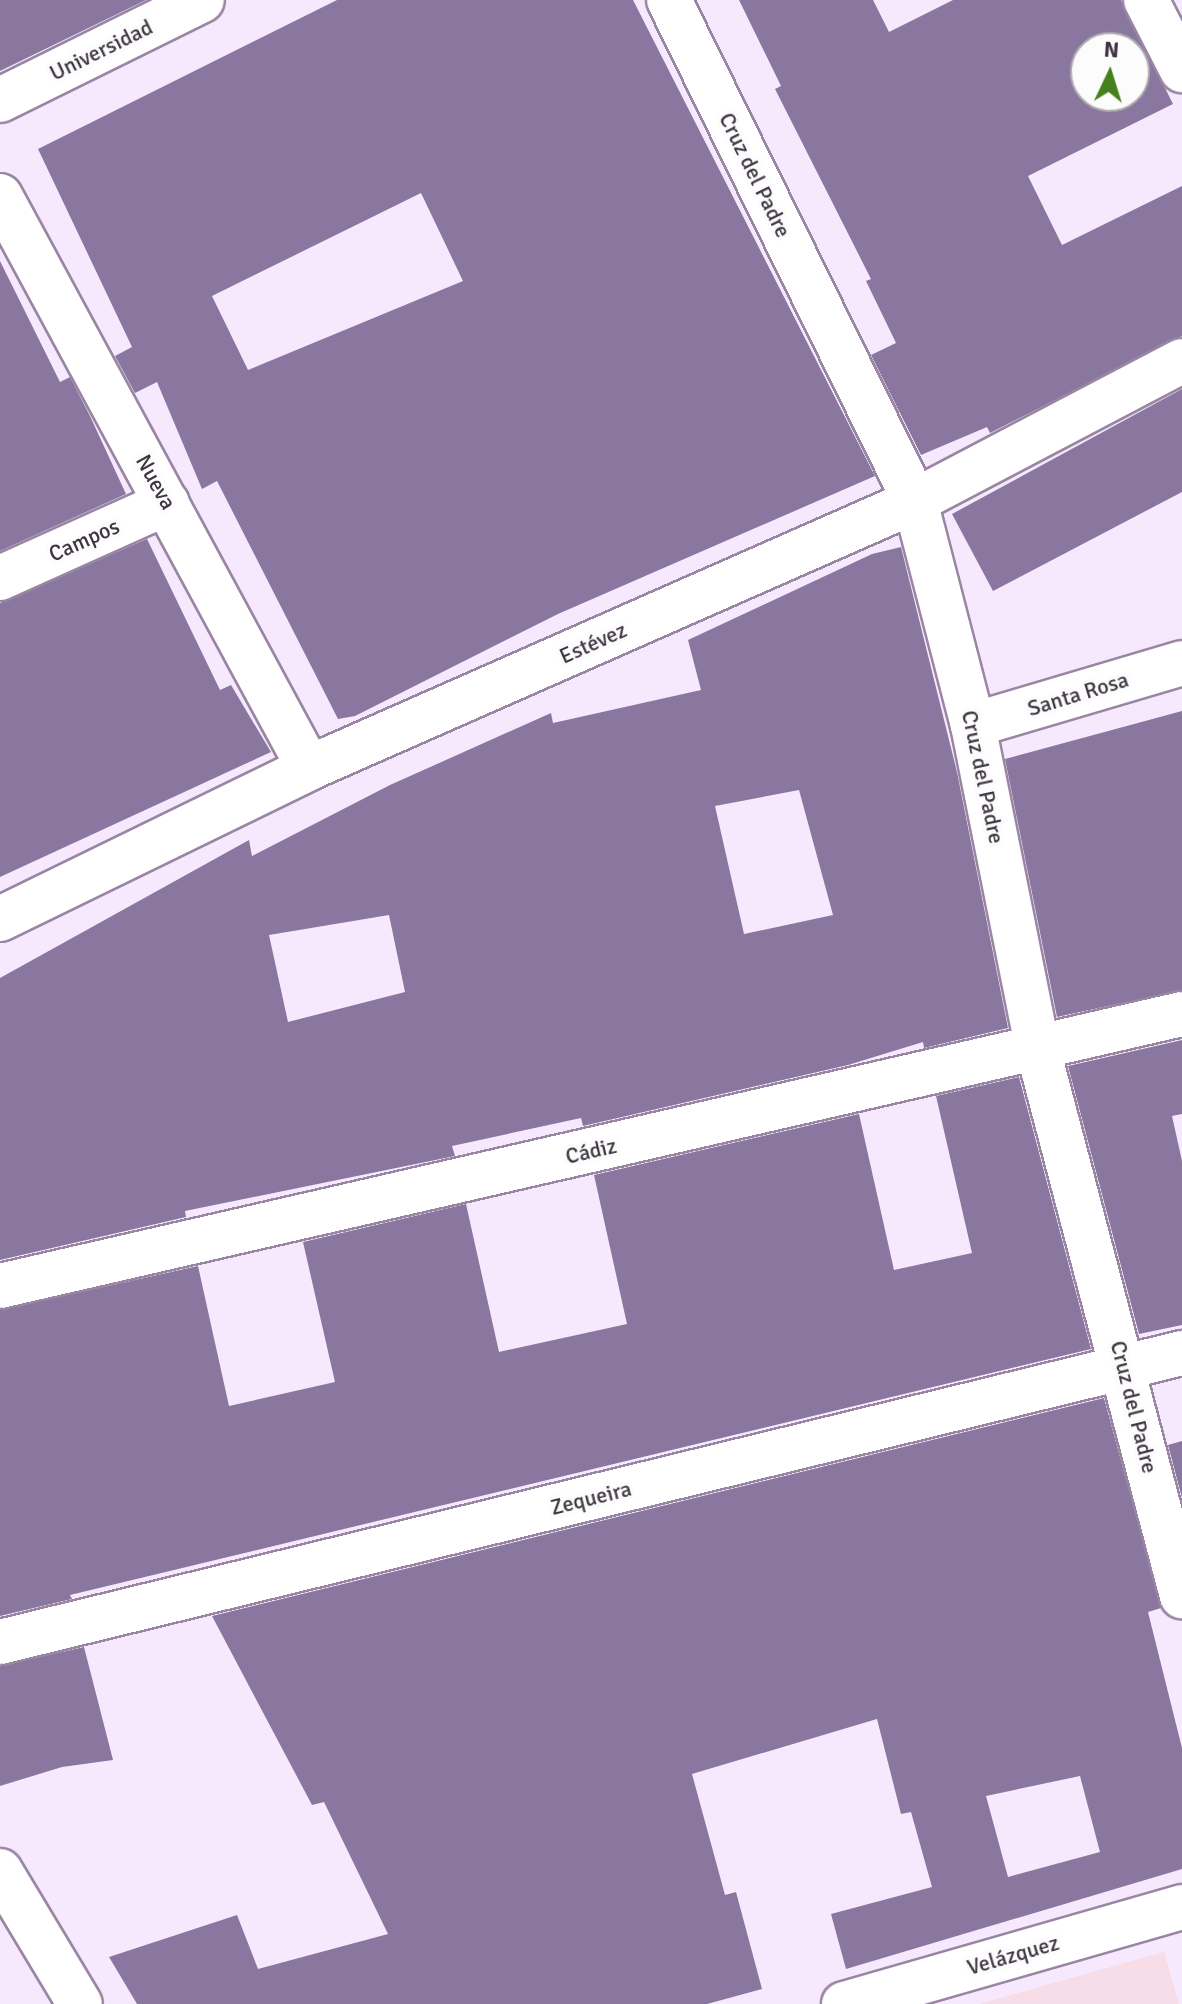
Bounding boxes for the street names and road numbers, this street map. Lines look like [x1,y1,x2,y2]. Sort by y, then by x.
street label: Universidad [45,14,157,86]
street label: Cruz del Padre [713,108,797,242]
street label: Nueva [130,450,182,514]
street label: Campos [45,513,123,567]
street label: Estévez [555,617,631,669]
street label: Santa Rosa [1024,666,1132,722]
street label: Cruz del Padre [956,708,1010,846]
street label: Cádiz [563,1132,619,1170]
street label: Cruz del Padre [1105,1338,1163,1476]
street label: Zequeira [548,1475,634,1521]
street label: Velázquez [964,1929,1062,1981]

